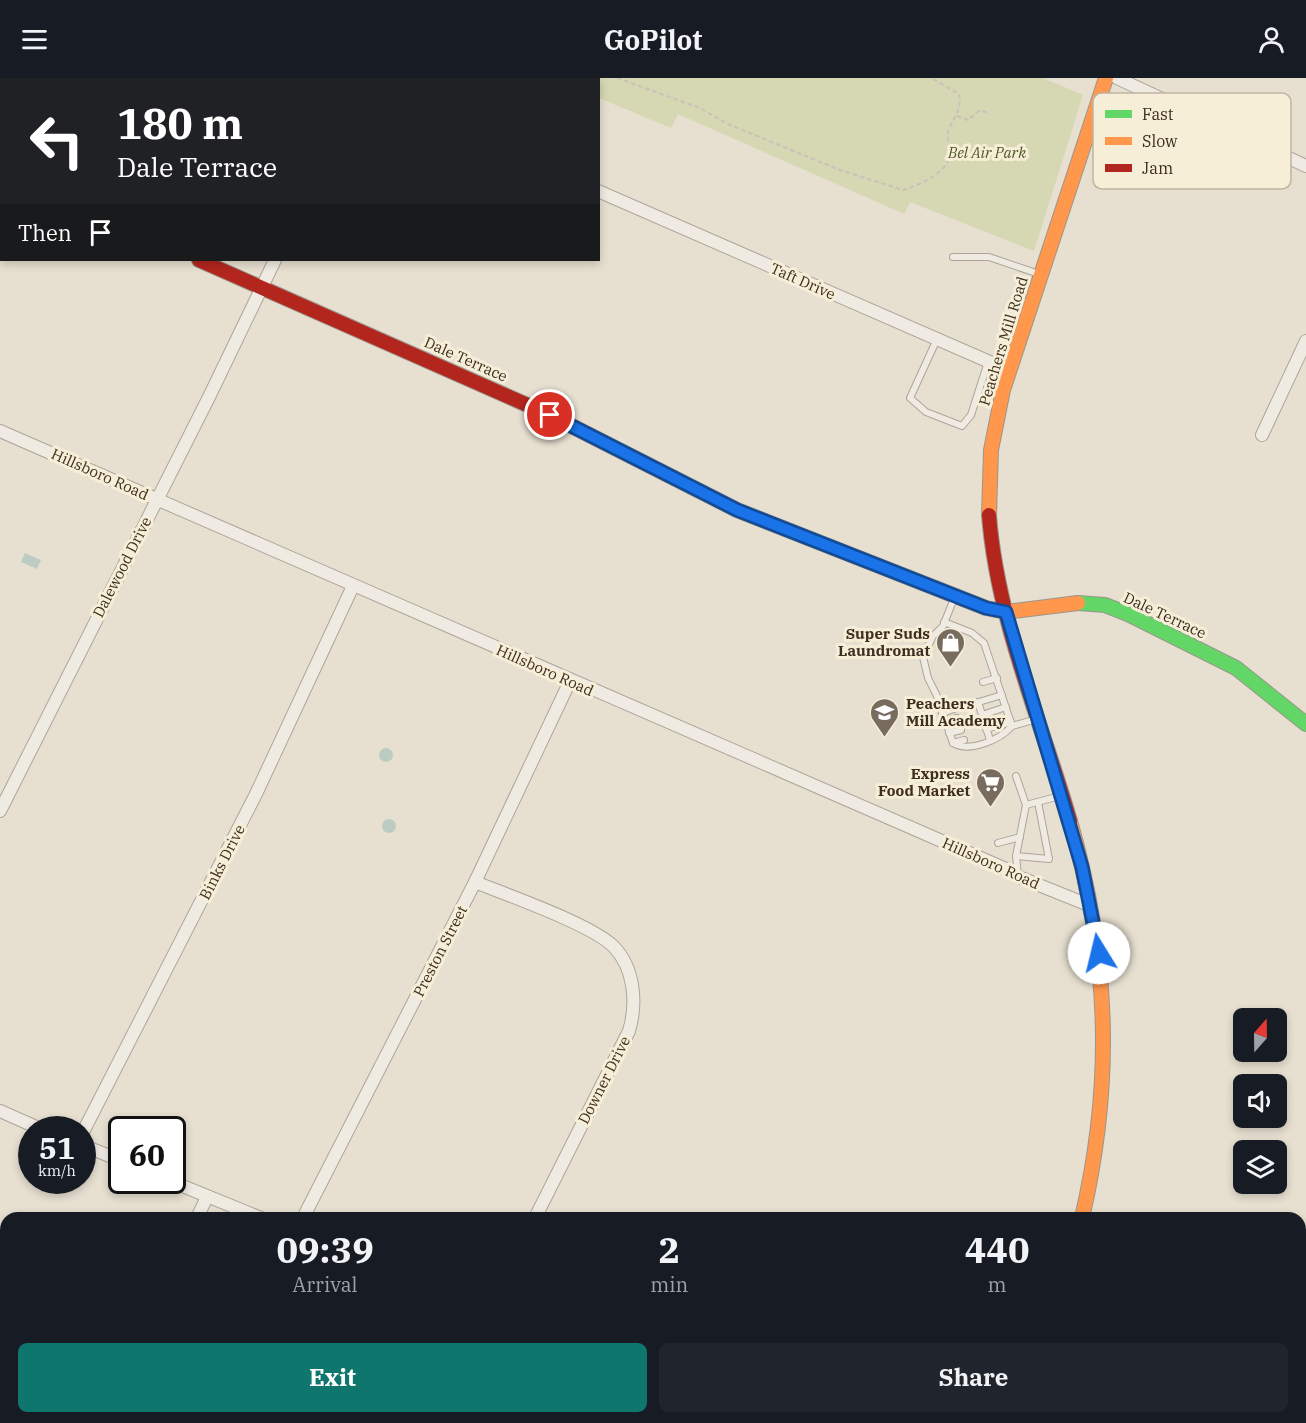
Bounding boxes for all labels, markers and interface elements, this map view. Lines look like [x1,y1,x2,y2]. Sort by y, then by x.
text: GoPilot [604,22,702,57]
icon: menu [18,23,51,56]
icon: person [1255,23,1288,56]
legend [1093,93,1291,189]
text: 180 m [117,96,243,151]
icon: left [18,102,96,180]
text: Fast [1142,104,1174,124]
text: Slow [1142,131,1178,151]
park label: Bel Air Park [947,143,1026,162]
text: Dale Terrace [117,149,277,184]
text: Jam [1142,158,1173,178]
icon: arrive [84,216,117,249]
text: Then [18,218,72,247]
street label: Taft Drive [768,258,838,304]
street label: Peachers Mill Road [974,274,1032,408]
street label: Dale Terrace [421,332,511,386]
pin [524,389,575,440]
icon: arrive [533,398,566,431]
street label: Hillsboro Road [48,444,152,504]
street label: Dalewood Drive [88,513,156,621]
street label: Dale Terrace [1121,588,1209,642]
place label: Super Suds Laundromat [838,624,930,660]
shop icon: Super Suds Laundromat [935,626,967,668]
street label: Hillsboro Road [493,640,597,700]
place label: Peachers Mill Academy [906,694,1006,730]
school or university icon: Peachers Mill Academy [869,696,901,738]
place label: Express Food Market [878,764,970,800]
supermarket icon: Express Food Market [975,766,1007,808]
street label: Binks Drive [195,821,249,903]
street label: Hillsboro Road [939,833,1043,893]
street label: Preston Street [409,902,471,1000]
position arrow [1067,921,1131,985]
north arrow [1233,1008,1287,1062]
map controls [1233,1008,1287,1194]
street label: Downer Drive [574,1033,634,1127]
button: sound [1233,1074,1287,1128]
speed limit sign: 60 [108,1116,186,1194]
text: 51 [39,1128,75,1167]
button: layers [1233,1140,1287,1194]
text: km/h [38,1161,76,1180]
text: 09:39 [276,1226,374,1273]
text: 2 [658,1226,680,1273]
text: 440 [965,1226,1030,1273]
text: Arrival [293,1271,358,1298]
text: min [650,1271,688,1298]
text: m [988,1271,1007,1298]
button: Exit [18,1343,647,1412]
button: Share [659,1343,1288,1412]

